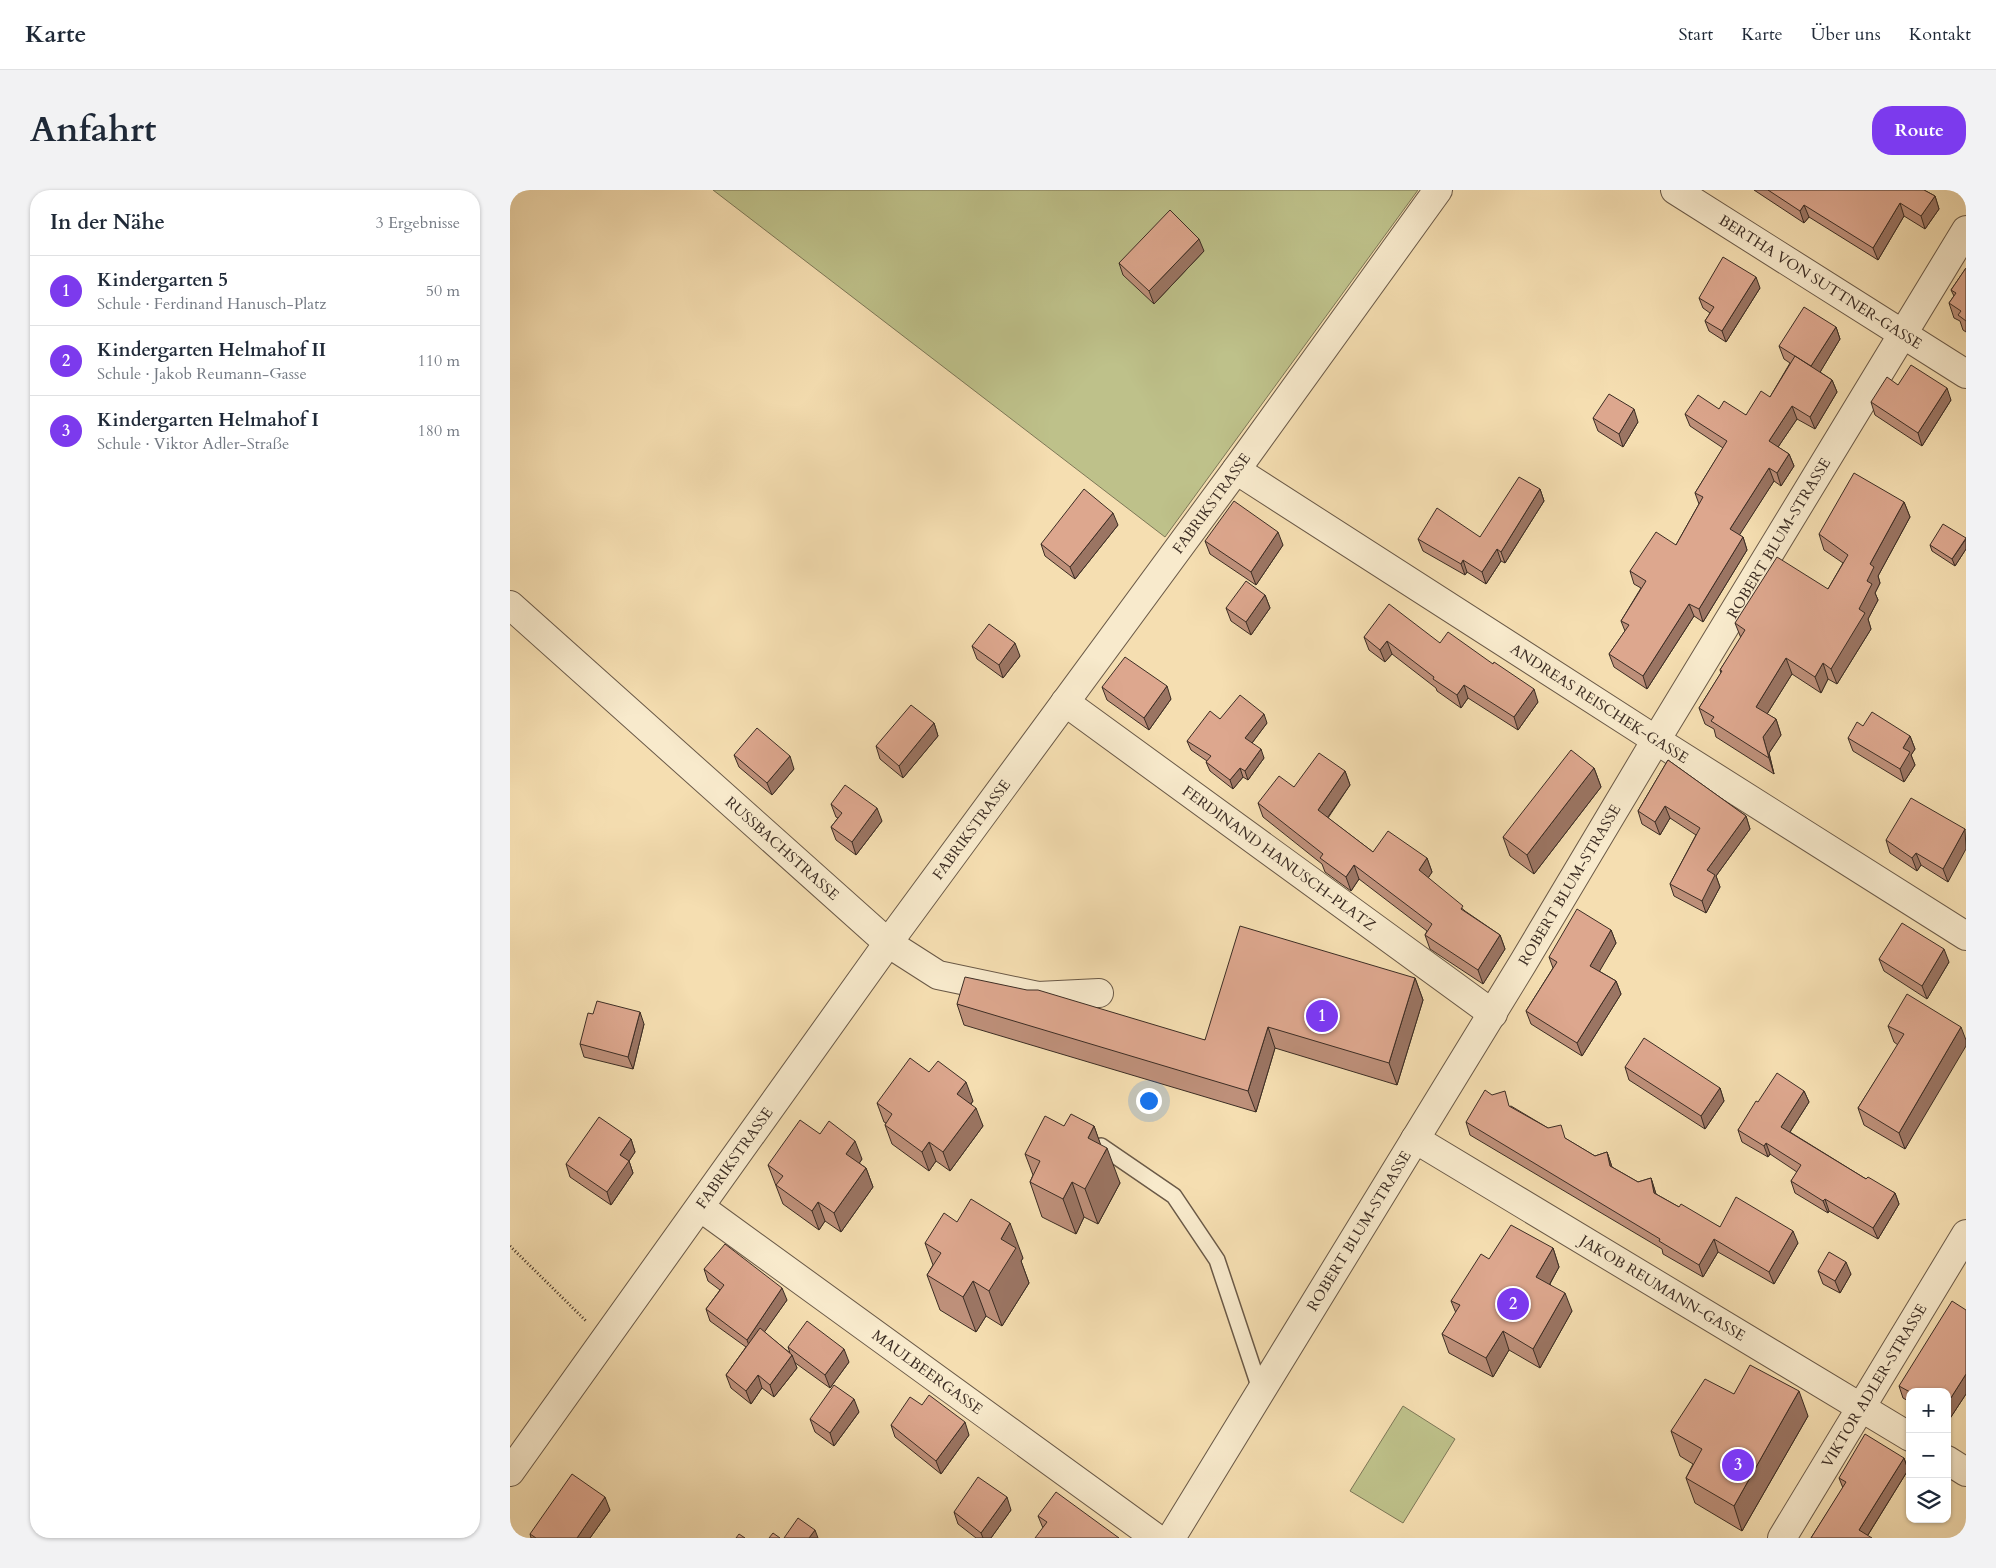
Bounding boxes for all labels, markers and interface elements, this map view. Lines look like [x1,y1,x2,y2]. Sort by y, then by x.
text: Karte [25,18,86,51]
text: Start [1678,22,1713,47]
text: Karte [1741,22,1783,47]
text: Über uns [1811,22,1881,47]
text: Kontakt [1909,22,1971,47]
text: Anfahrt [30,106,156,154]
button: Route [1872,106,1966,155]
text: In der Nähe [50,208,165,237]
street label: BERTHA VON SUTTNER-GASSE [1715,210,1926,354]
text: 3 Ergebnisse [375,212,460,234]
text: Kindergarten 5 [97,267,228,293]
text: 1 [62,280,70,302]
text: 50 m [426,280,460,302]
text: Schule · Ferdinand Hanusch-Platz [97,293,326,315]
text: Kindergarten Helmahof II [97,337,326,363]
text: 2 [62,350,70,372]
text: 110 m [418,350,460,372]
text: Schule · Jakob Reumann-Gasse [97,363,307,385]
text: Kindergarten Helmahof I [97,407,319,433]
text: 3 [62,420,70,442]
text: 180 m [418,420,460,442]
text: Schule · Viktor Adler-Straße [97,433,289,455]
street label: FABRIKSTRASSE [1168,449,1255,558]
street label: ROBERT BLUM-STRASSE [1722,454,1835,622]
street label: ANDREAS REISCHEK-GASSE [1507,639,1692,768]
street label: FABRIKSTRASSE [928,775,1015,884]
street label: FERDINAND HANUSCH-PLATZ [1178,781,1380,935]
street label: RUSSBACHSTRASSE [721,792,843,905]
street label: ROBERT BLUM-STRASSE [1514,801,1625,969]
pin: 1 [1306,997,1338,1035]
your location [1136,1088,1162,1114]
street label: FABRIKSTRASSE [691,1103,777,1213]
street label: ROBERT BLUM-STRASSE [1302,1147,1416,1315]
street label: JAKOB REUMANN-GASSE [1574,1229,1749,1346]
pin: 2 [1497,1285,1529,1323]
street label: VIKTOR ADLER-STRASSE [1817,1300,1931,1471]
street label: MAULBEERGASSE [868,1325,987,1419]
map controls [1906,1388,1951,1523]
button: + [1906,1388,1951,1433]
button: − [1906,1433,1951,1478]
pin: 3 [1722,1446,1754,1484]
button: layers [1906,1478,1951,1523]

